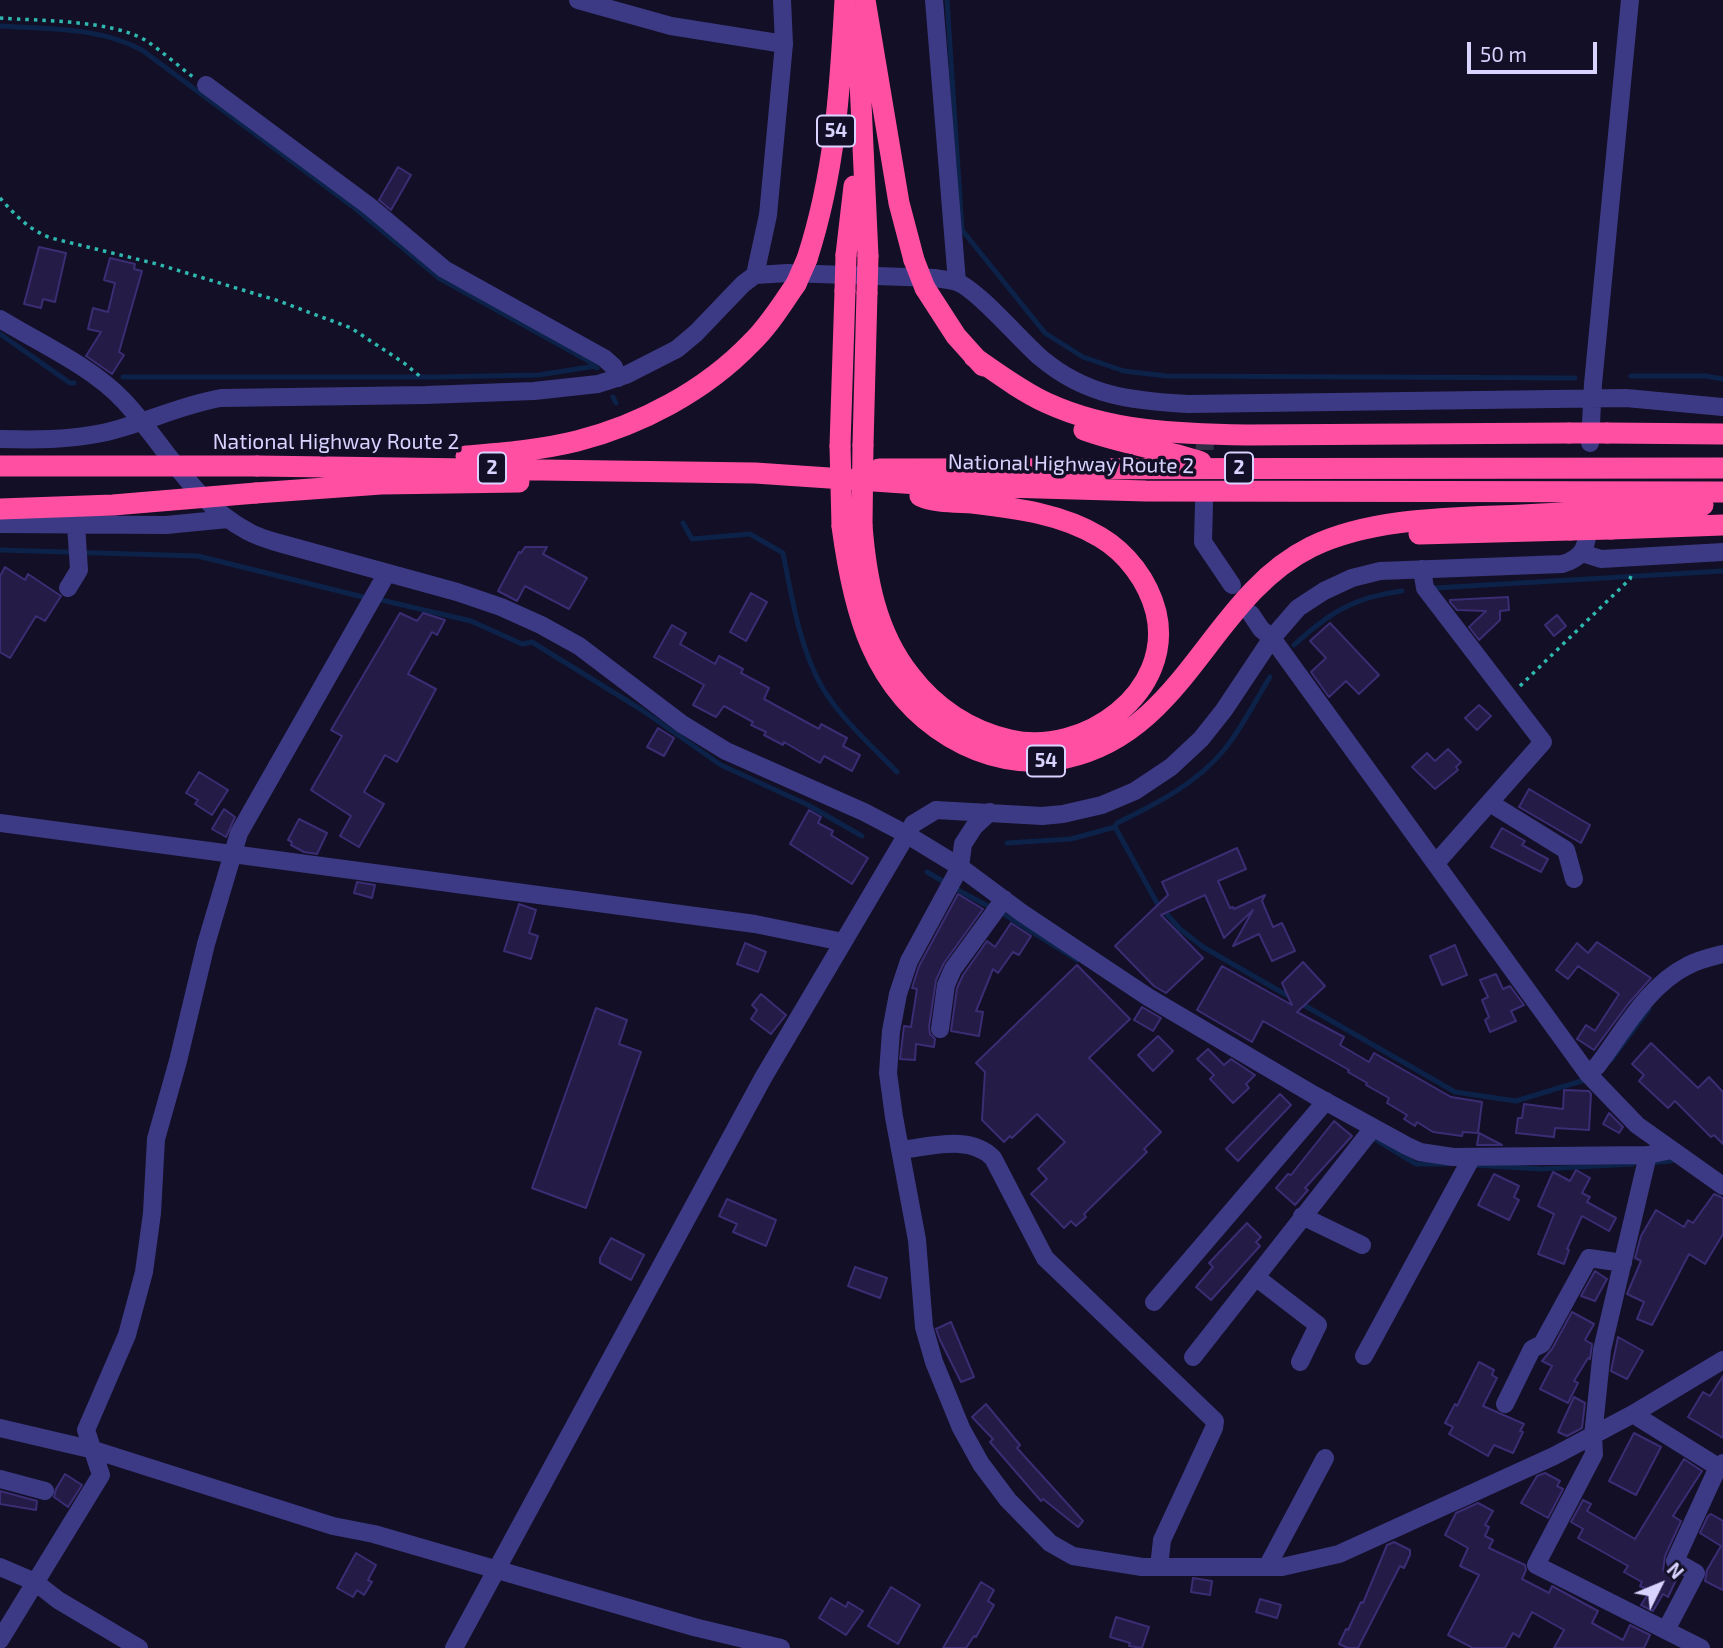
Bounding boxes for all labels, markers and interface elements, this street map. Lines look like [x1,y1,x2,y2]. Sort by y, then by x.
scale bar [1471,28,1600,72]
text: 50 m [1480,41,1527,66]
road number: 54 [817,116,855,146]
street label: National Highway Route 2 [213,429,459,455]
street label: National Highway Route 2 [948,449,1194,479]
road number: 2 [478,453,506,484]
road number: 2 [1225,453,1253,484]
road number: 54 [1027,746,1065,776]
north arrow [1625,1550,1695,1620]
text: N [1663,1557,1689,1583]

